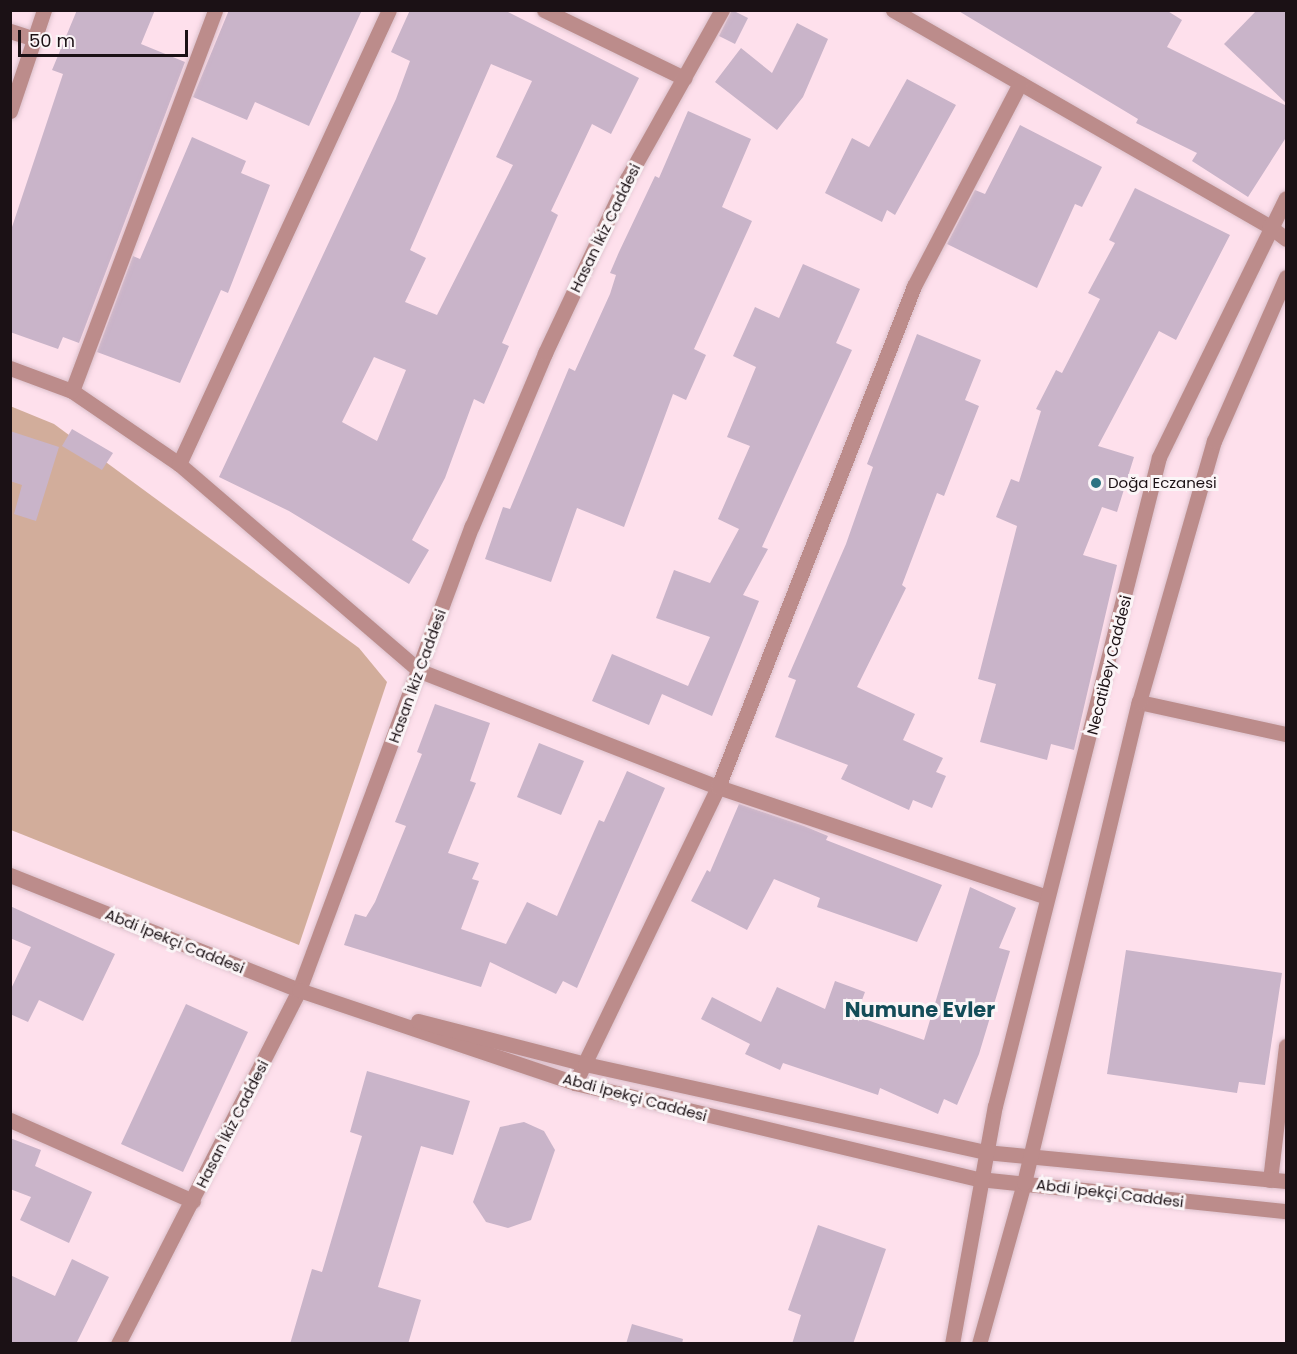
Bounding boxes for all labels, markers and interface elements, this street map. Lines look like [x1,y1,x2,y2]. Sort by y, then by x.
scale bar [21,18,190,56]
text: 50 m [29,28,75,53]
street label: Hasan İkiz Caddesi [566,161,644,295]
place label: Doğa Eczanesi [1108,474,1217,492]
marker: Doğa Eczanesi [1089,476,1103,490]
street label: Necatibey Caddesi [1083,593,1135,737]
street label: Hasan İkiz Caddesi [384,607,450,745]
street label: Abdi İpekçi Caddesi [103,905,247,977]
district label: Numune Evler [845,997,995,1023]
street label: Hasan İkiz Caddesi [192,1057,272,1191]
street label: Abdi İpekçi Caddesi [561,1069,709,1125]
street label: Abdi İpekçi Caddesi [1035,1175,1185,1211]

